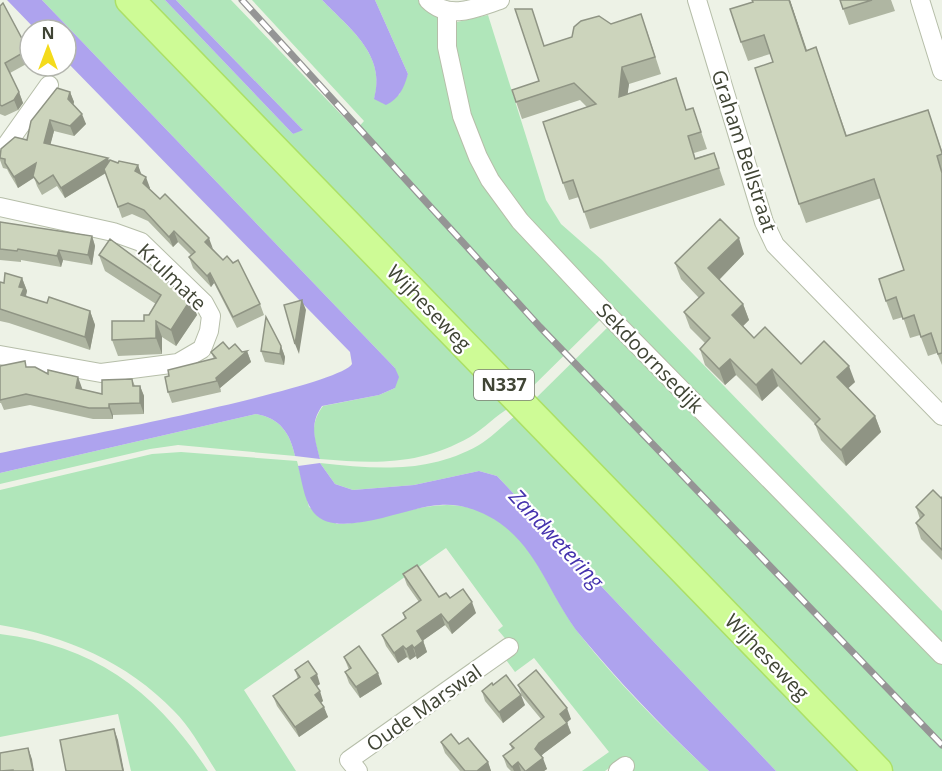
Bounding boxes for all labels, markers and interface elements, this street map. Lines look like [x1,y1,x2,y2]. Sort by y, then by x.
north arrow [18,18,78,78]
text: N [41,22,55,44]
street label: Graham Bellstraat [705,66,783,236]
street label: Krulmate [132,237,213,316]
street label: Wijheseweg [381,259,478,357]
street label: Sekdoornsedijk [591,297,710,419]
road number: N337 [474,370,534,400]
water label: Zandwetering [503,482,611,595]
street label: Wijheseweg [719,608,816,706]
street label: Oude Marswal [361,658,487,757]

